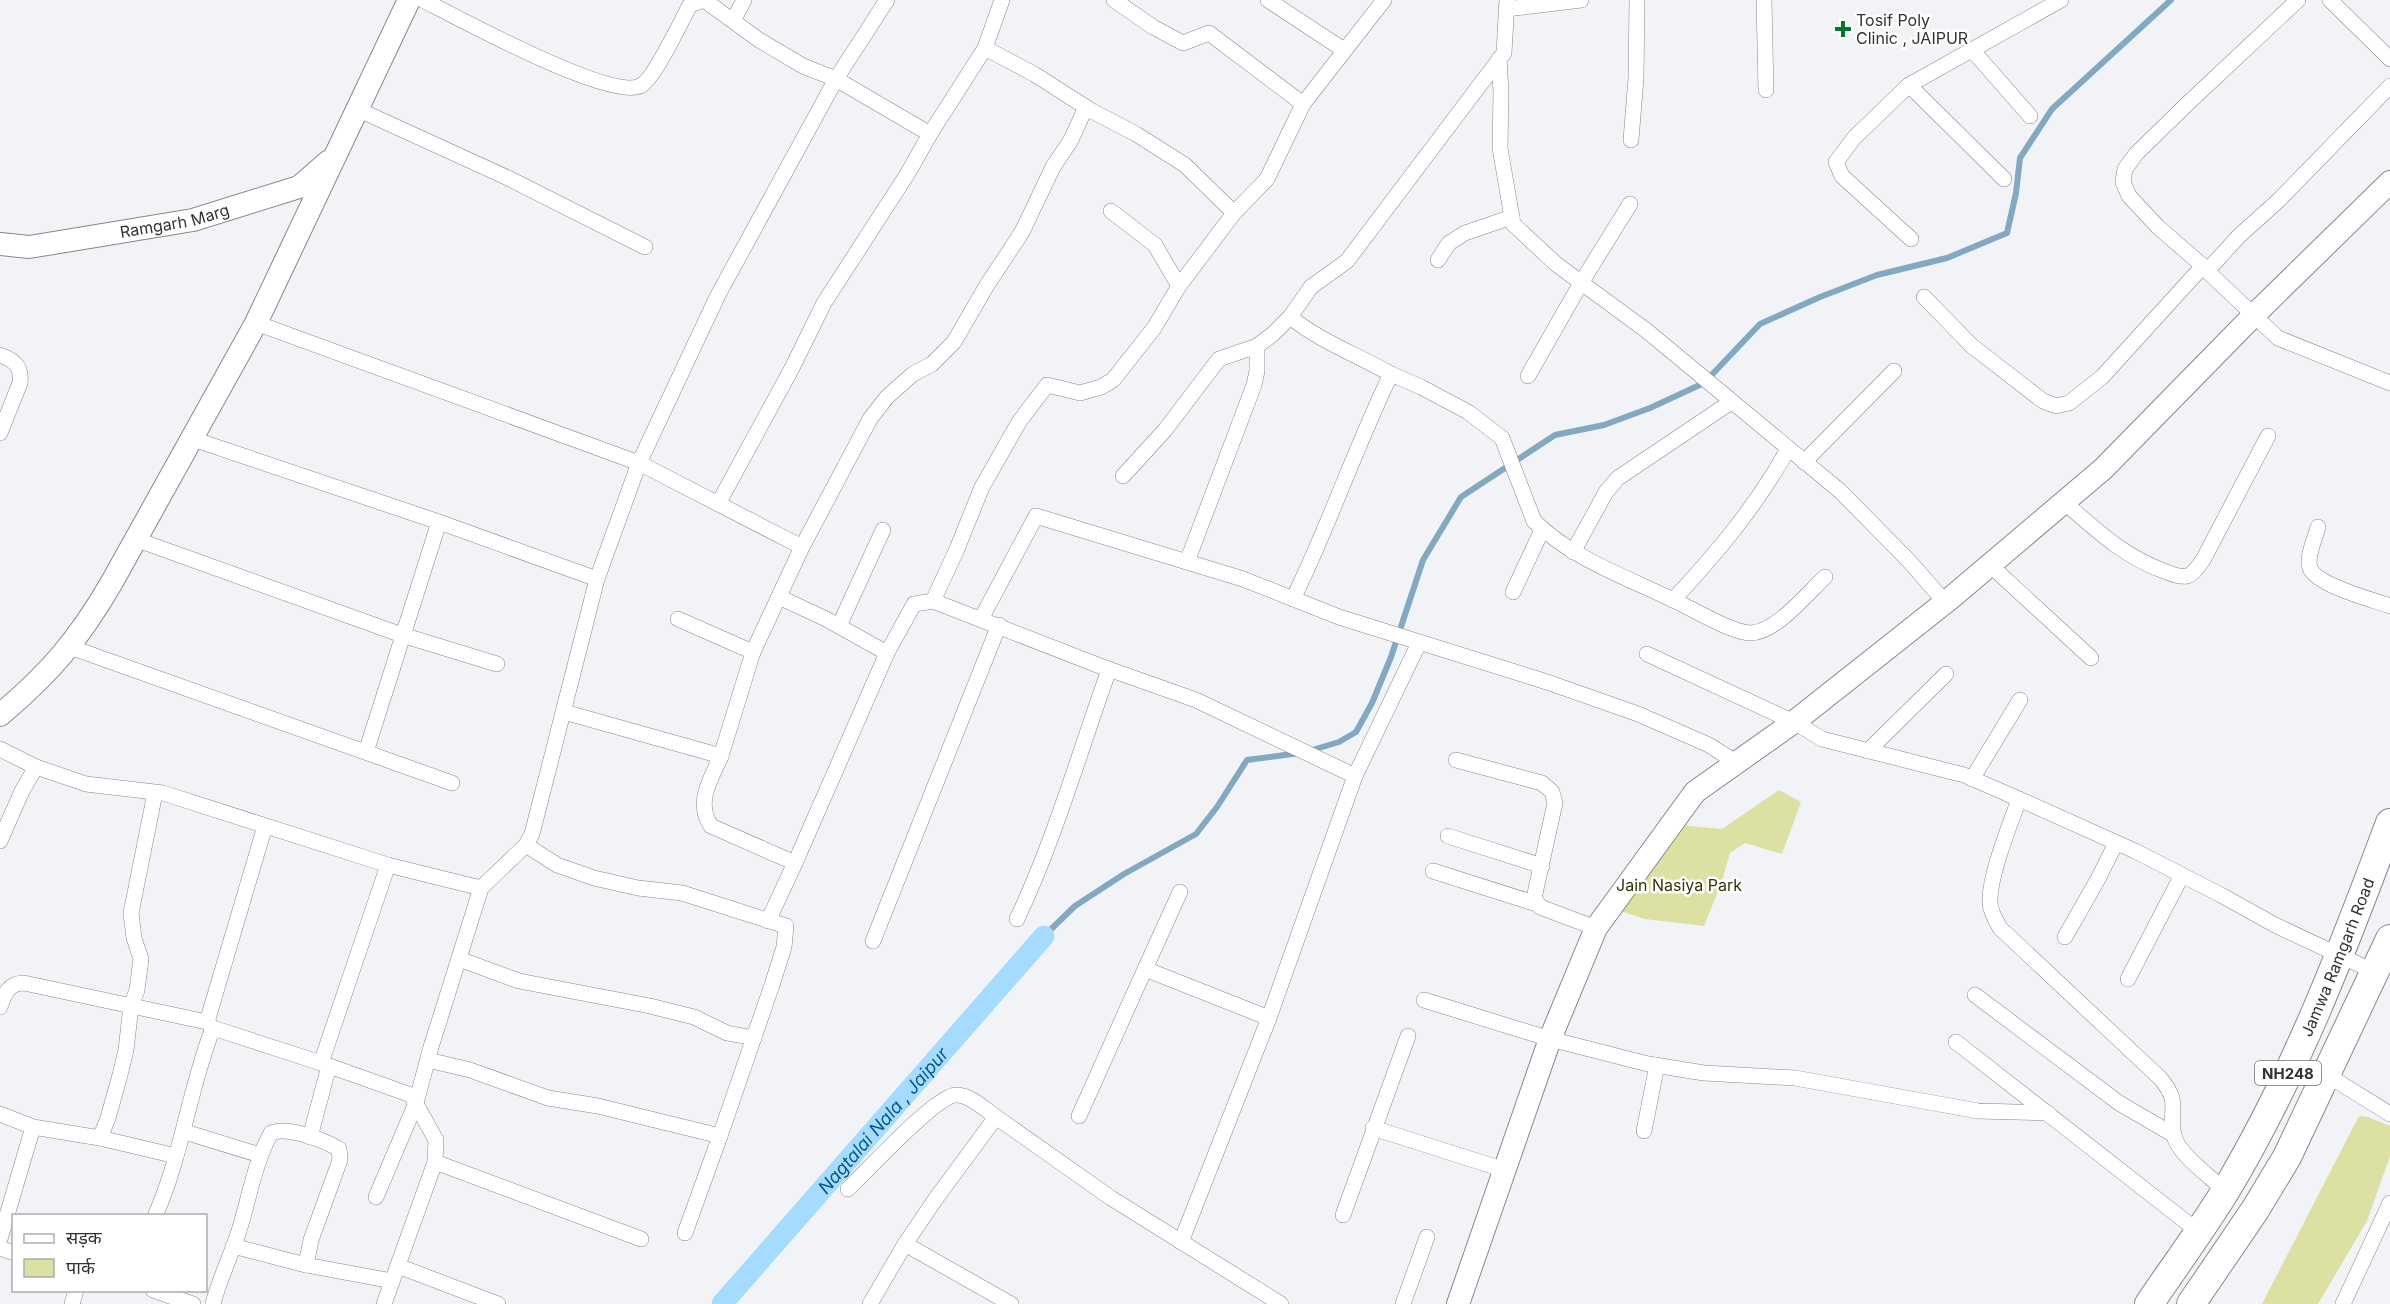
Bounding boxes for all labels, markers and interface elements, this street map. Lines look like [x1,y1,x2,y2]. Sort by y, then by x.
place label: Tosif Poly Clinic , JAIPUR [1856,10,1968,48]
marker: Tosif Poly Clinic , JAIPUR [1834,20,1852,38]
street label: Ramgarh Marg [118,199,232,242]
park label: Jain Nasiya Park [1616,875,1742,895]
street label: Jamwa Ramgarh Road [2296,875,2378,1040]
water label: Nagtalai Nala , Jaipur [813,1042,953,1198]
road number: NH248 [2255,1061,2321,1085]
legend [12,1214,207,1292]
text: सड़क [66,1227,103,1248]
text: पार्क [66,1257,96,1278]

